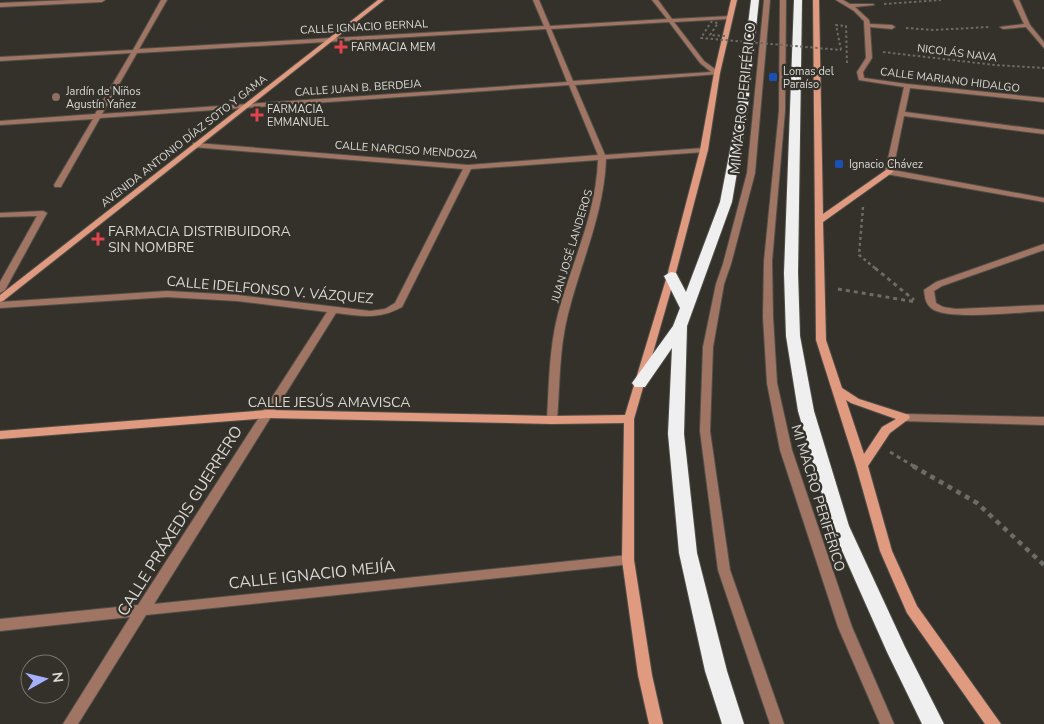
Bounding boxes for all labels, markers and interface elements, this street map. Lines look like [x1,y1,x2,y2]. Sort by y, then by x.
street label: CALLE IGNACIO BERNAL [300,16,428,38]
street label: MI MACRO PERIFÉRICO [726,21,760,175]
place label: FARMACIA MEM [351,40,435,55]
street label: NICOLÁS NAVA [916,40,998,65]
marker: FARMACIA MEM [335,41,347,53]
place label: Lomas del Paraíso [783,64,835,92]
street label: CALLE MARIANO HIDALGO [879,64,1021,96]
street label: AVENIDA ANTONIO DÍAZ SOTO Y GAMA [97,70,270,211]
marker: Lomas del Paraíso [767,71,779,83]
street label: CALLE JUAN B. BERDEJA [294,76,422,100]
place label: Jardín de Niños Agustín Yañez [65,84,141,112]
marker: Jardín de Niños Agustín Yañez [50,91,62,103]
place label: FARMACIA EMMANUEL [267,102,329,130]
marker: FARMACIA EMMANUEL [251,109,263,121]
street label: CALLE NARCISO MENDOZA [334,138,478,162]
place label: Ignacio Chávez [849,157,923,172]
marker: Ignacio Chávez [833,158,845,170]
street label: JUAN JOSÉ LANDEROS [546,187,596,305]
place label: FARMACIA DISTRIBUIDORA SIN NOMBRE [108,222,291,257]
marker: FARMACIA DISTRIBUIDORA SIN NOMBRE [92,233,104,245]
street label: CALLE IDELFONSO V. VÁZQUEZ [166,271,374,309]
street label: CALLE JESÚS AMAVISCA [248,393,410,412]
street label: CALLE PRÁXEDIS GUERRERO [112,422,248,620]
street label: MI MACRO PERIFÉRICO [787,422,849,574]
street label: CALLE IGNACIO MEJÍA [228,555,397,595]
north arrow [20,654,70,704]
text: N [47,671,68,684]

